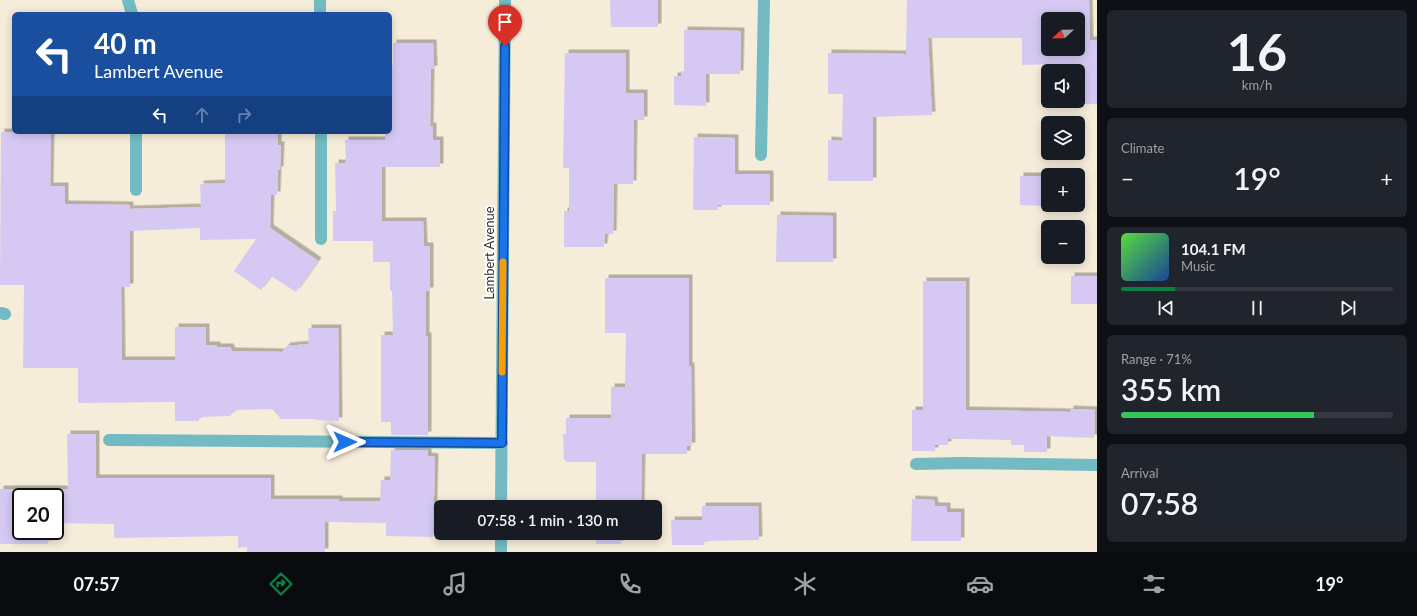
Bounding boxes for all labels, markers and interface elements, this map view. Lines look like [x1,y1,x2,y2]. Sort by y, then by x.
pin [488,5,522,46]
icon: arrive [494,11,516,33]
north arrow [1041,12,1085,56]
map controls [1041,12,1085,264]
text: 16 [1227,20,1287,82]
text: 40 m [94,26,157,60]
icon: left [28,28,80,80]
text: Lambert Avenue [94,60,223,82]
button: sound [1041,64,1085,108]
text: km/h [1242,77,1272,93]
icon: left [149,104,171,126]
icon: ahead [191,104,213,126]
icon: right [233,104,255,126]
button: layers [1041,116,1085,160]
text: Climate [1121,140,1164,156]
text: 19° [1233,160,1281,196]
text: − [1121,165,1134,192]
text: + [1380,165,1393,192]
button: + [1041,168,1085,212]
street label: Lambert Avenue [481,206,497,300]
button: − [1041,220,1085,264]
text: 104.1 FM [1181,240,1246,258]
text: Music [1181,258,1215,274]
icon: previous [1155,297,1177,319]
icon: pause [1246,297,1268,319]
icon: next [1337,297,1359,319]
text: Range · 71% [1121,351,1192,367]
text: 355 km [1121,371,1221,407]
position arrow [324,421,366,463]
text: Arrival [1121,465,1158,481]
text: 07:58 [1121,485,1198,521]
speed limit sign: 20 [12,488,64,540]
text: 07:58 · 1 min · 130 m [478,511,618,529]
icon: directions [267,570,295,598]
icon: music [441,570,469,598]
icon: phone [616,570,644,598]
icon: climate [791,570,819,598]
icon: car [966,570,994,598]
icon: filters [1140,570,1168,598]
text: 07:57 [73,573,120,595]
text: 19° [1315,573,1344,595]

